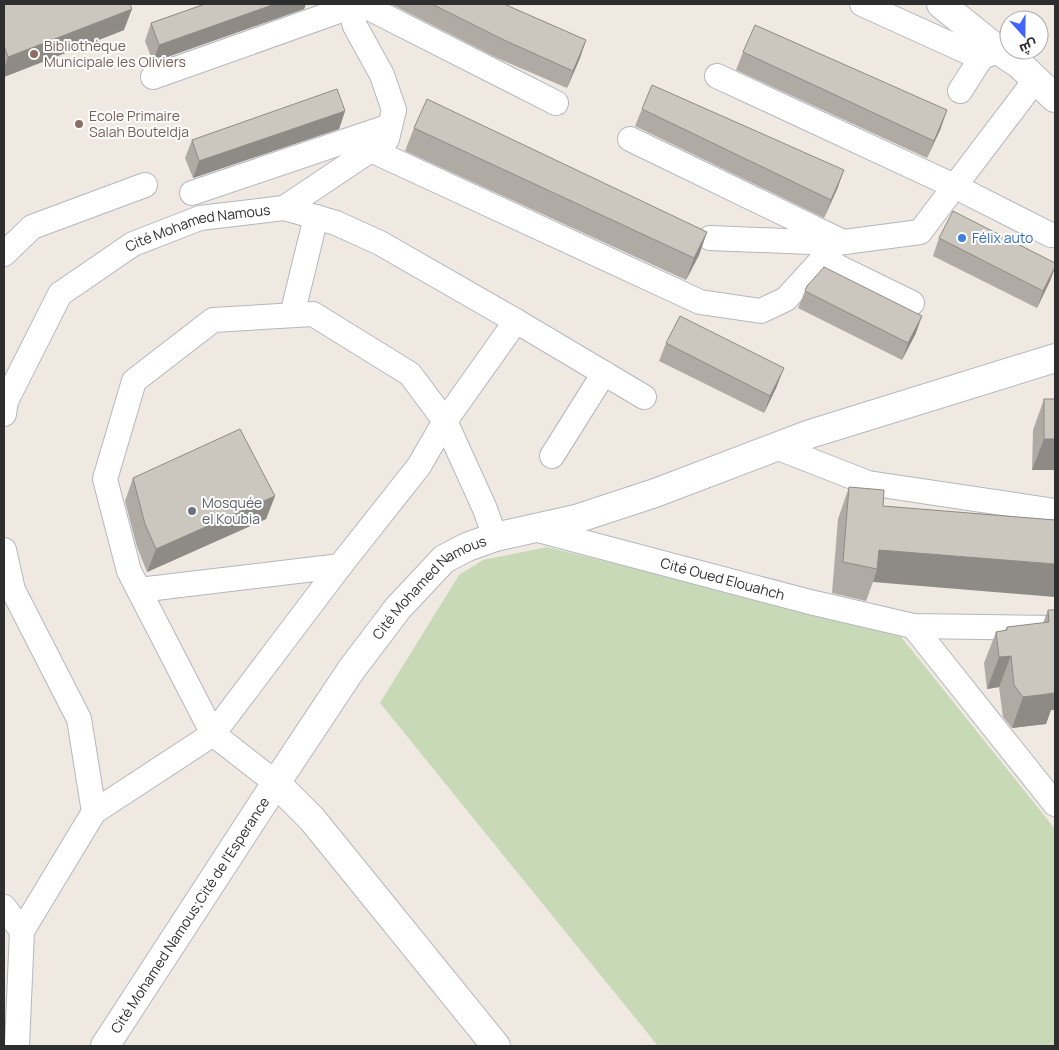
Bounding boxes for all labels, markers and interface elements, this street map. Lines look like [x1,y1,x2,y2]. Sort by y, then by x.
north arrow [999,10,1049,60]
place label: Bibliothèque Municipale les Oliviers [44,36,186,71]
text: ش [1017,36,1041,60]
marker: Bibliothèque Municipale les Oliviers [28,48,40,60]
place label: Ecole Primaire Salah Bouteldja [89,106,189,141]
marker: Ecole Primaire Salah Bouteldja [73,118,85,130]
street label: Cité Mohamed Namous [121,200,271,256]
place label: Félix auto [972,228,1033,247]
marker: Félix auto [956,232,968,244]
place label: Mosquée el Koubia [202,493,262,528]
marker: Mosquée el Koubia [186,505,198,517]
street label: Cité Mohamed Namous [367,531,489,643]
street label: Cité Oued Elouahch [658,553,787,604]
street label: Cité Mohamed Namous;Cité de l'Esperance [106,793,273,1037]

